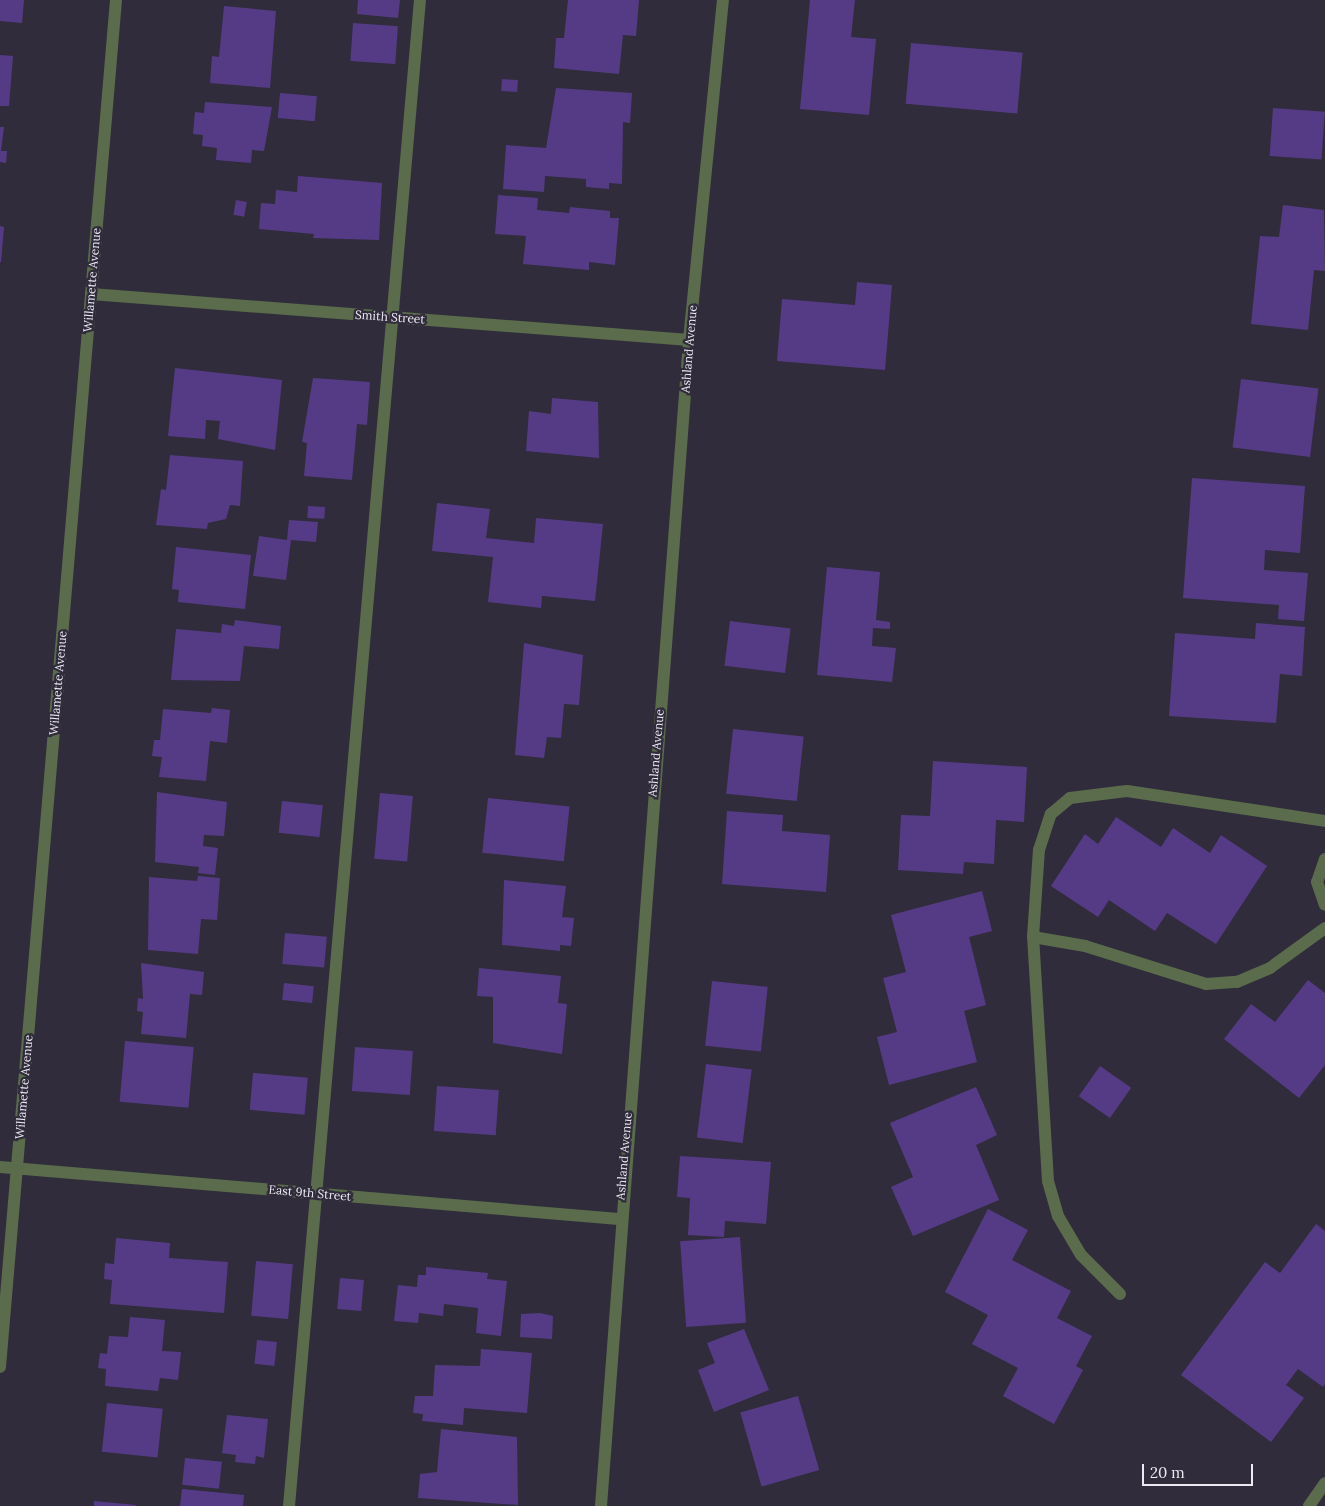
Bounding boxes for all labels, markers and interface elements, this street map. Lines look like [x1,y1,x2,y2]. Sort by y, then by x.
street label: Willamette Avenue [80,227,104,333]
street label: Ashland Avenue [678,305,700,393]
street label: Smith Street [355,307,425,327]
street label: Willamette Avenue [46,630,70,736]
street label: Ashland Avenue [645,709,667,797]
street label: Willamette Avenue [12,1034,36,1140]
street label: Ashland Avenue [613,1112,635,1200]
street label: East 9th Street [268,1182,352,1204]
scale bar [1145,1454,1256,1486]
text: 20 m [1150,1463,1185,1482]

